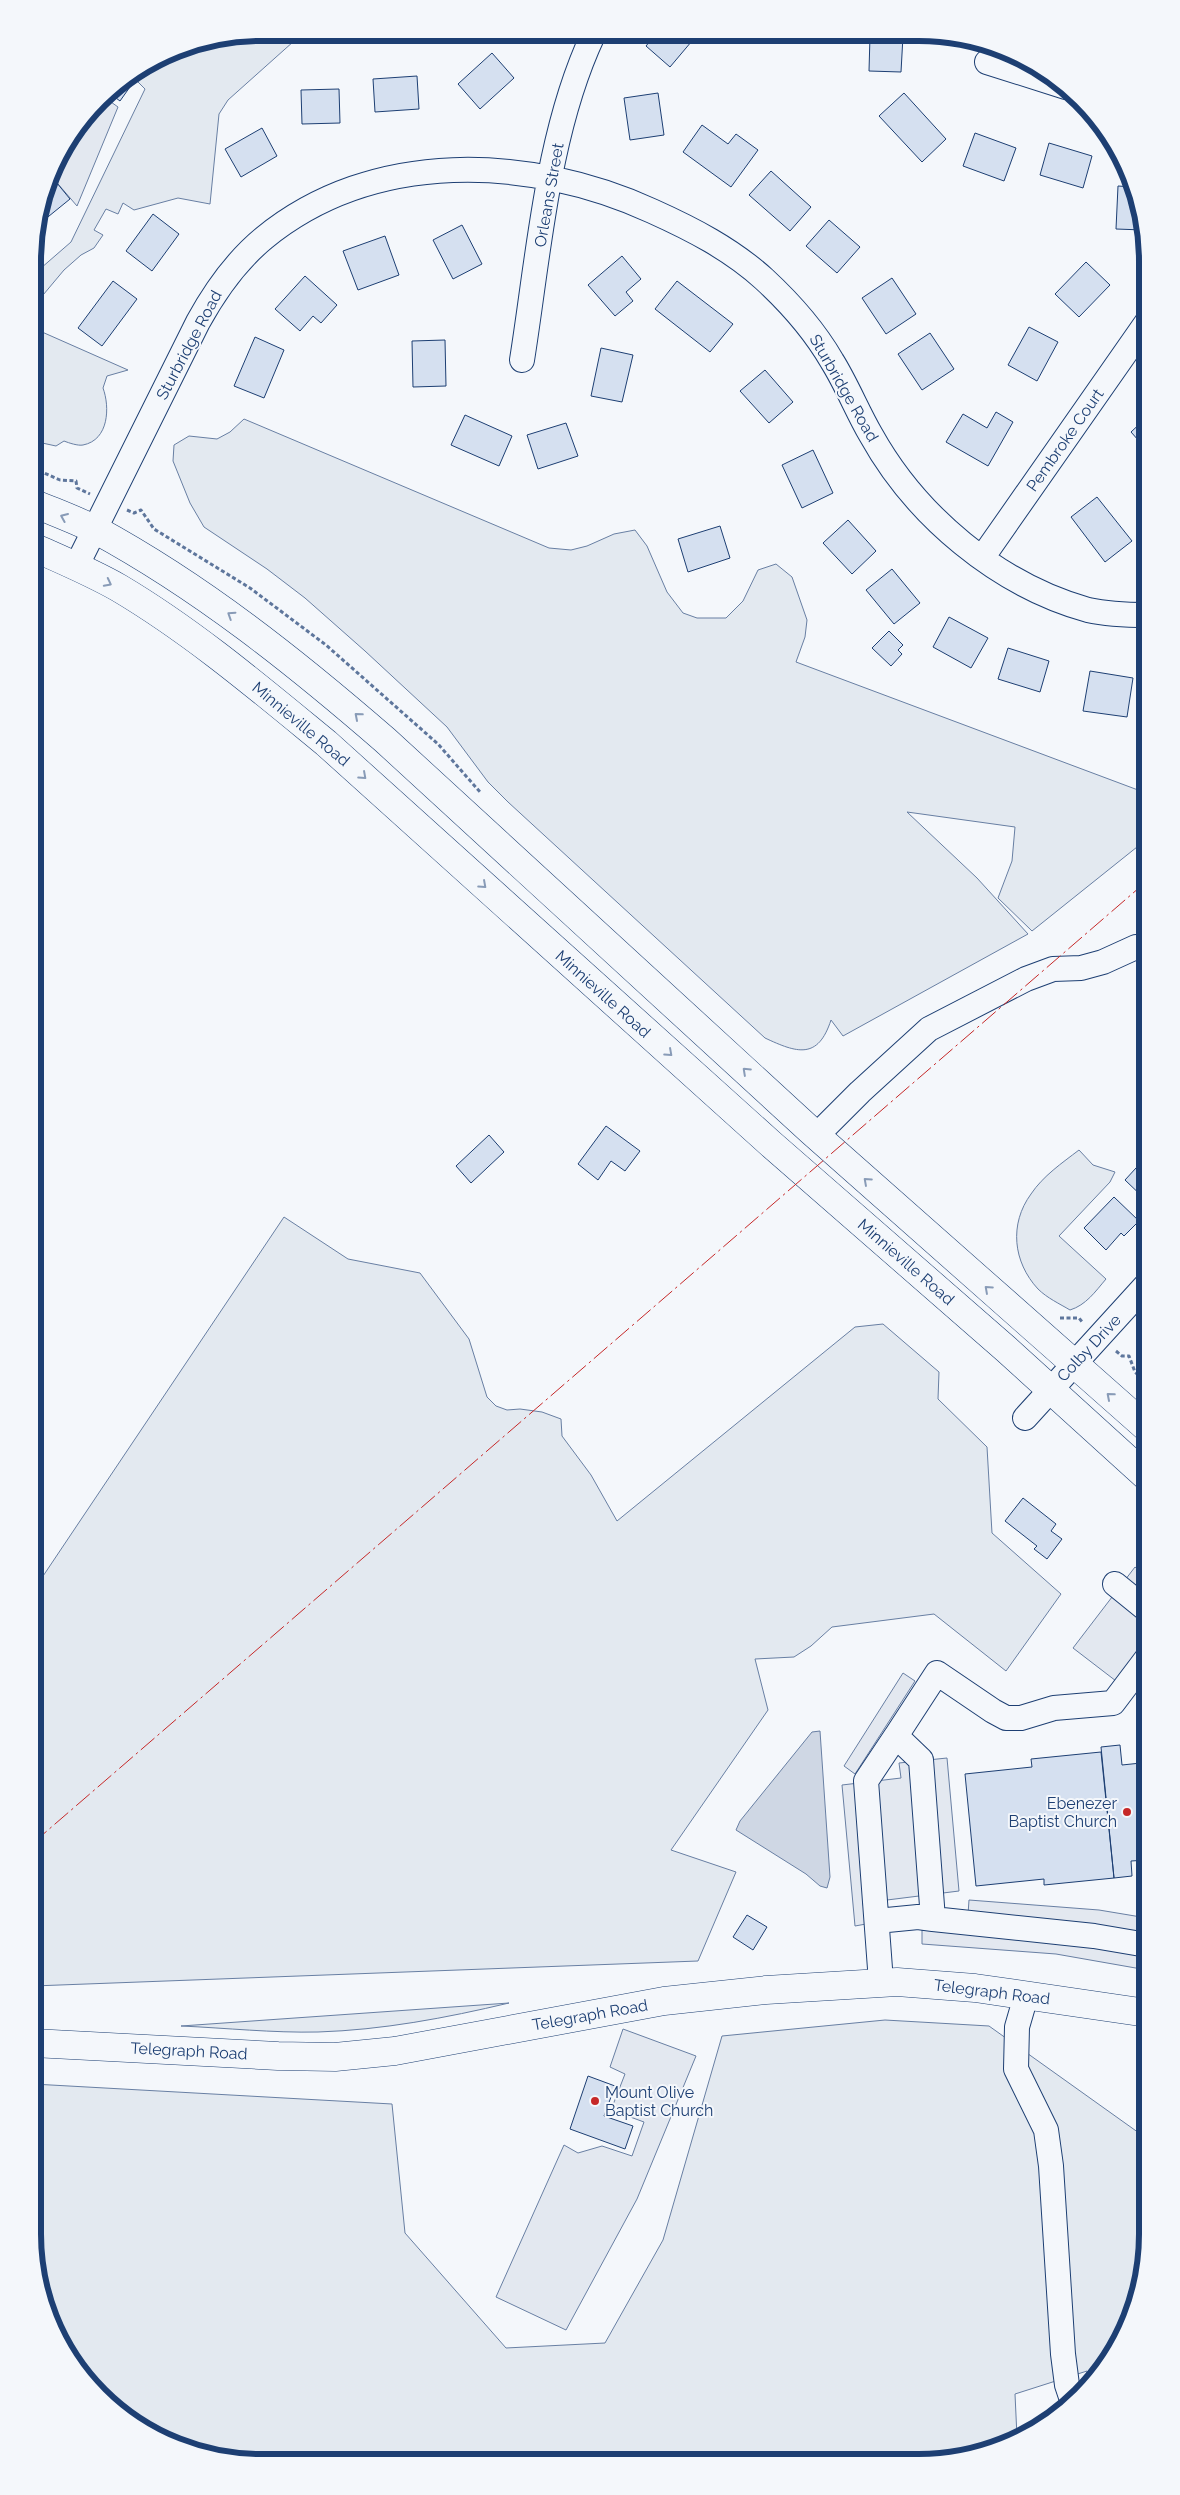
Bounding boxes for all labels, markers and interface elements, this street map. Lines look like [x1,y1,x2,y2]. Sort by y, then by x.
street label: Orleans Street [530,141,568,249]
street label: Sturbridge Road [152,287,226,403]
street label: Sturbridge Road [806,331,882,445]
street label: Pembroke Court [1022,384,1108,495]
one-way arrow [60,512,69,523]
one-way arrow [103,577,112,587]
one-way arrow [227,612,236,621]
street label: Minnieville Road [248,678,354,770]
one-way arrow [354,713,363,722]
one-way arrow [357,770,366,779]
one-way arrow [478,880,487,889]
street label: Minnieville Road [552,946,655,1042]
one-way arrow [663,1047,672,1056]
one-way arrow [743,1068,752,1077]
one-way arrow [863,1178,872,1187]
street label: Minnieville Road [854,1215,958,1309]
one-way arrow [985,1285,994,1294]
street label: Colby Drive [1053,1310,1125,1386]
one-way arrow [1107,1393,1116,1402]
place label: Ebenezer Baptist Church [1009,1794,1117,1831]
marker: Ebenezer Baptist Church [1121,1806,1133,1818]
street label: Telegraph Road [933,1975,1051,2009]
street label: Telegraph Road [531,1995,649,2035]
street label: Telegraph Road [130,2038,248,2064]
place label: Mount Olive Baptist Church [605,2083,713,2120]
marker: Mount Olive Baptist Church [589,2095,601,2107]

